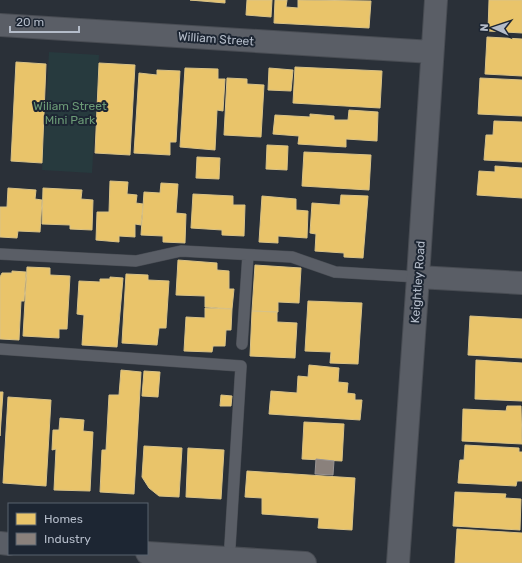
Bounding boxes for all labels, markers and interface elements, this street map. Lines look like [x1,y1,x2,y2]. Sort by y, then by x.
scale bar [10,8,79,34]
north arrow [474,8,514,48]
text: 20 m [16,15,44,29]
text: N [478,23,491,32]
street label: William Street [178,29,255,49]
park label: Wiliam Street Mini Park [33,99,107,127]
street label: Keightley Road [408,240,428,324]
legend [8,503,148,555]
text: Homes [44,512,83,526]
text: Industry [44,532,91,546]

